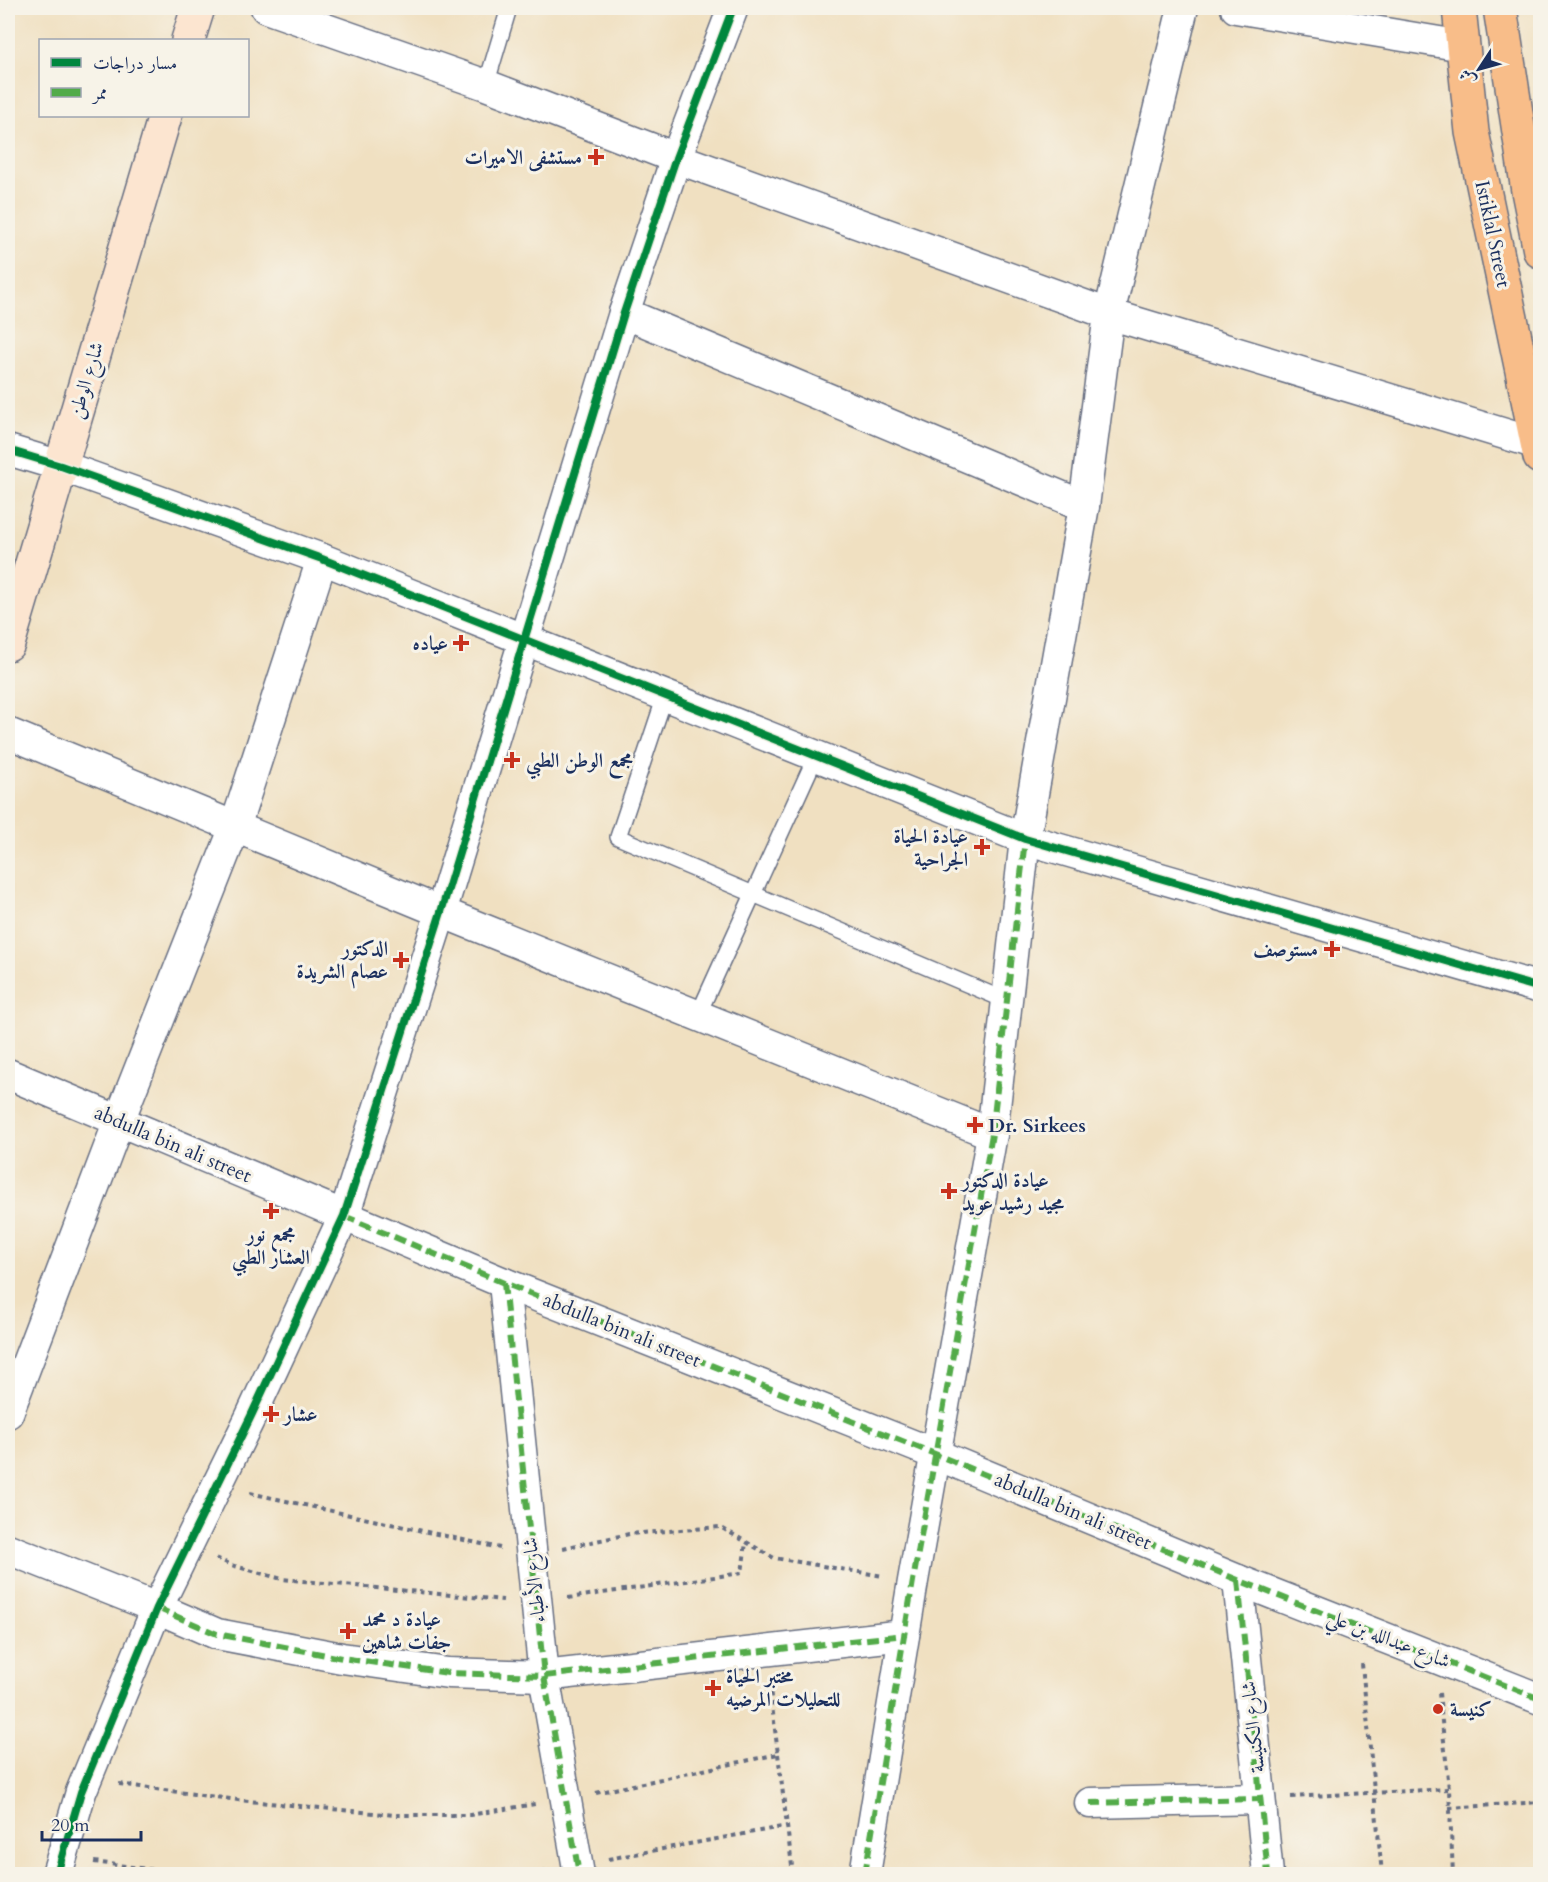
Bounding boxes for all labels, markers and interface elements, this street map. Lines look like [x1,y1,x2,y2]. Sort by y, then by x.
legend [39,39,249,117]
north arrow [1449,39,1509,99]
text: مسار دراجات [93,51,177,76]
text: ش [1454,64,1481,90]
text: ممر [91,81,107,106]
place label: مستشفى الاميرات [464,144,582,172]
marker: مستشفى الاميرات [587,148,605,166]
street label: Istiklal Street [1469,178,1518,291]
street label: شارع الوطن [62,339,114,423]
place label: عياده [413,630,448,657]
marker: عياده [452,634,470,652]
place label: مجمع الوطن الطبي [526,747,633,780]
marker: مجمع الوطن الطبي [503,751,521,769]
place label: عيادة الحياة الجراحية [893,823,968,873]
marker: عيادة الحياة الجراحية [973,838,991,856]
place label: الدكتور عصام الشريدة [296,935,388,989]
place label: مستوصف [1253,936,1318,963]
marker: مستوصف [1323,940,1341,958]
marker: الدكتور عصام الشريدة [392,951,410,969]
street label: abdulla bin ali street [90,1099,256,1189]
place label: Dr. Sirkees [988,1112,1086,1139]
marker: Dr. Sirkees [966,1116,984,1134]
place label: عيادة الدكتور مجيد رشيد عويد [960,1167,1065,1217]
marker: عيادة الدكتور مجيد رشيد عويد [940,1182,958,1200]
marker: مجمع نور العشار الطبي [262,1202,280,1220]
place label: مجمع نور العشار الطبي [232,1221,310,1277]
street label: abdulla bin ali street [539,1286,705,1374]
place label: عشار [282,1401,317,1428]
marker: عشار [262,1405,280,1423]
street label: abdulla bin ali street [990,1466,1156,1556]
street label: شارع الأطباء [514,1536,556,1624]
street label: شارع عبدالله بن علي [1321,1603,1454,1680]
place label: عيادة د محمد جفات شاهين [362,1606,451,1656]
marker: عيادة د محمد جفات شاهين [339,1622,357,1640]
place label: مختبر الحياة للتحليلات المرضيه [726,1663,840,1713]
marker: مختبر الحياة للتحليلات المرضيه [704,1679,722,1697]
street label: شارع الكنيسة [1235,1679,1275,1774]
place label: كنيسة [1450,1696,1492,1723]
marker: كنيسة [1431,1702,1445,1716]
scale bar [42,1804,141,1842]
text: 20 m [51,1813,90,1838]

